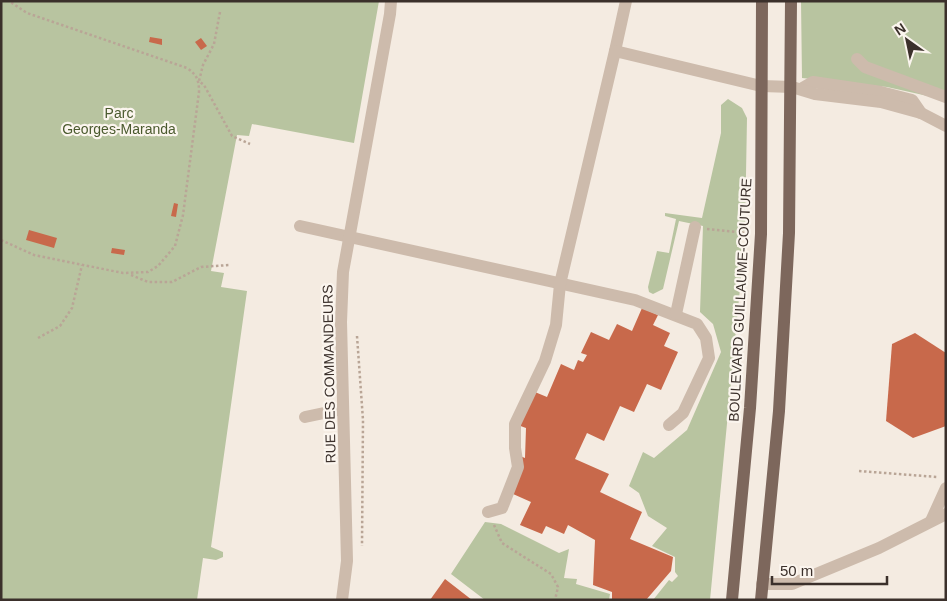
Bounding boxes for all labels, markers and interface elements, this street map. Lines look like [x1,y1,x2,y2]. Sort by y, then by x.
north arrow [882,15,932,65]
text: N [891,20,909,39]
park label: Parc Georges-Maranda [62,105,176,137]
street label: BOULEVARD GUILLAUME-COUTURE [726,178,754,422]
street label: RUE DES COMMANDEURS [319,284,339,464]
scale bar [772,554,887,586]
text: 50 m [780,562,813,579]

